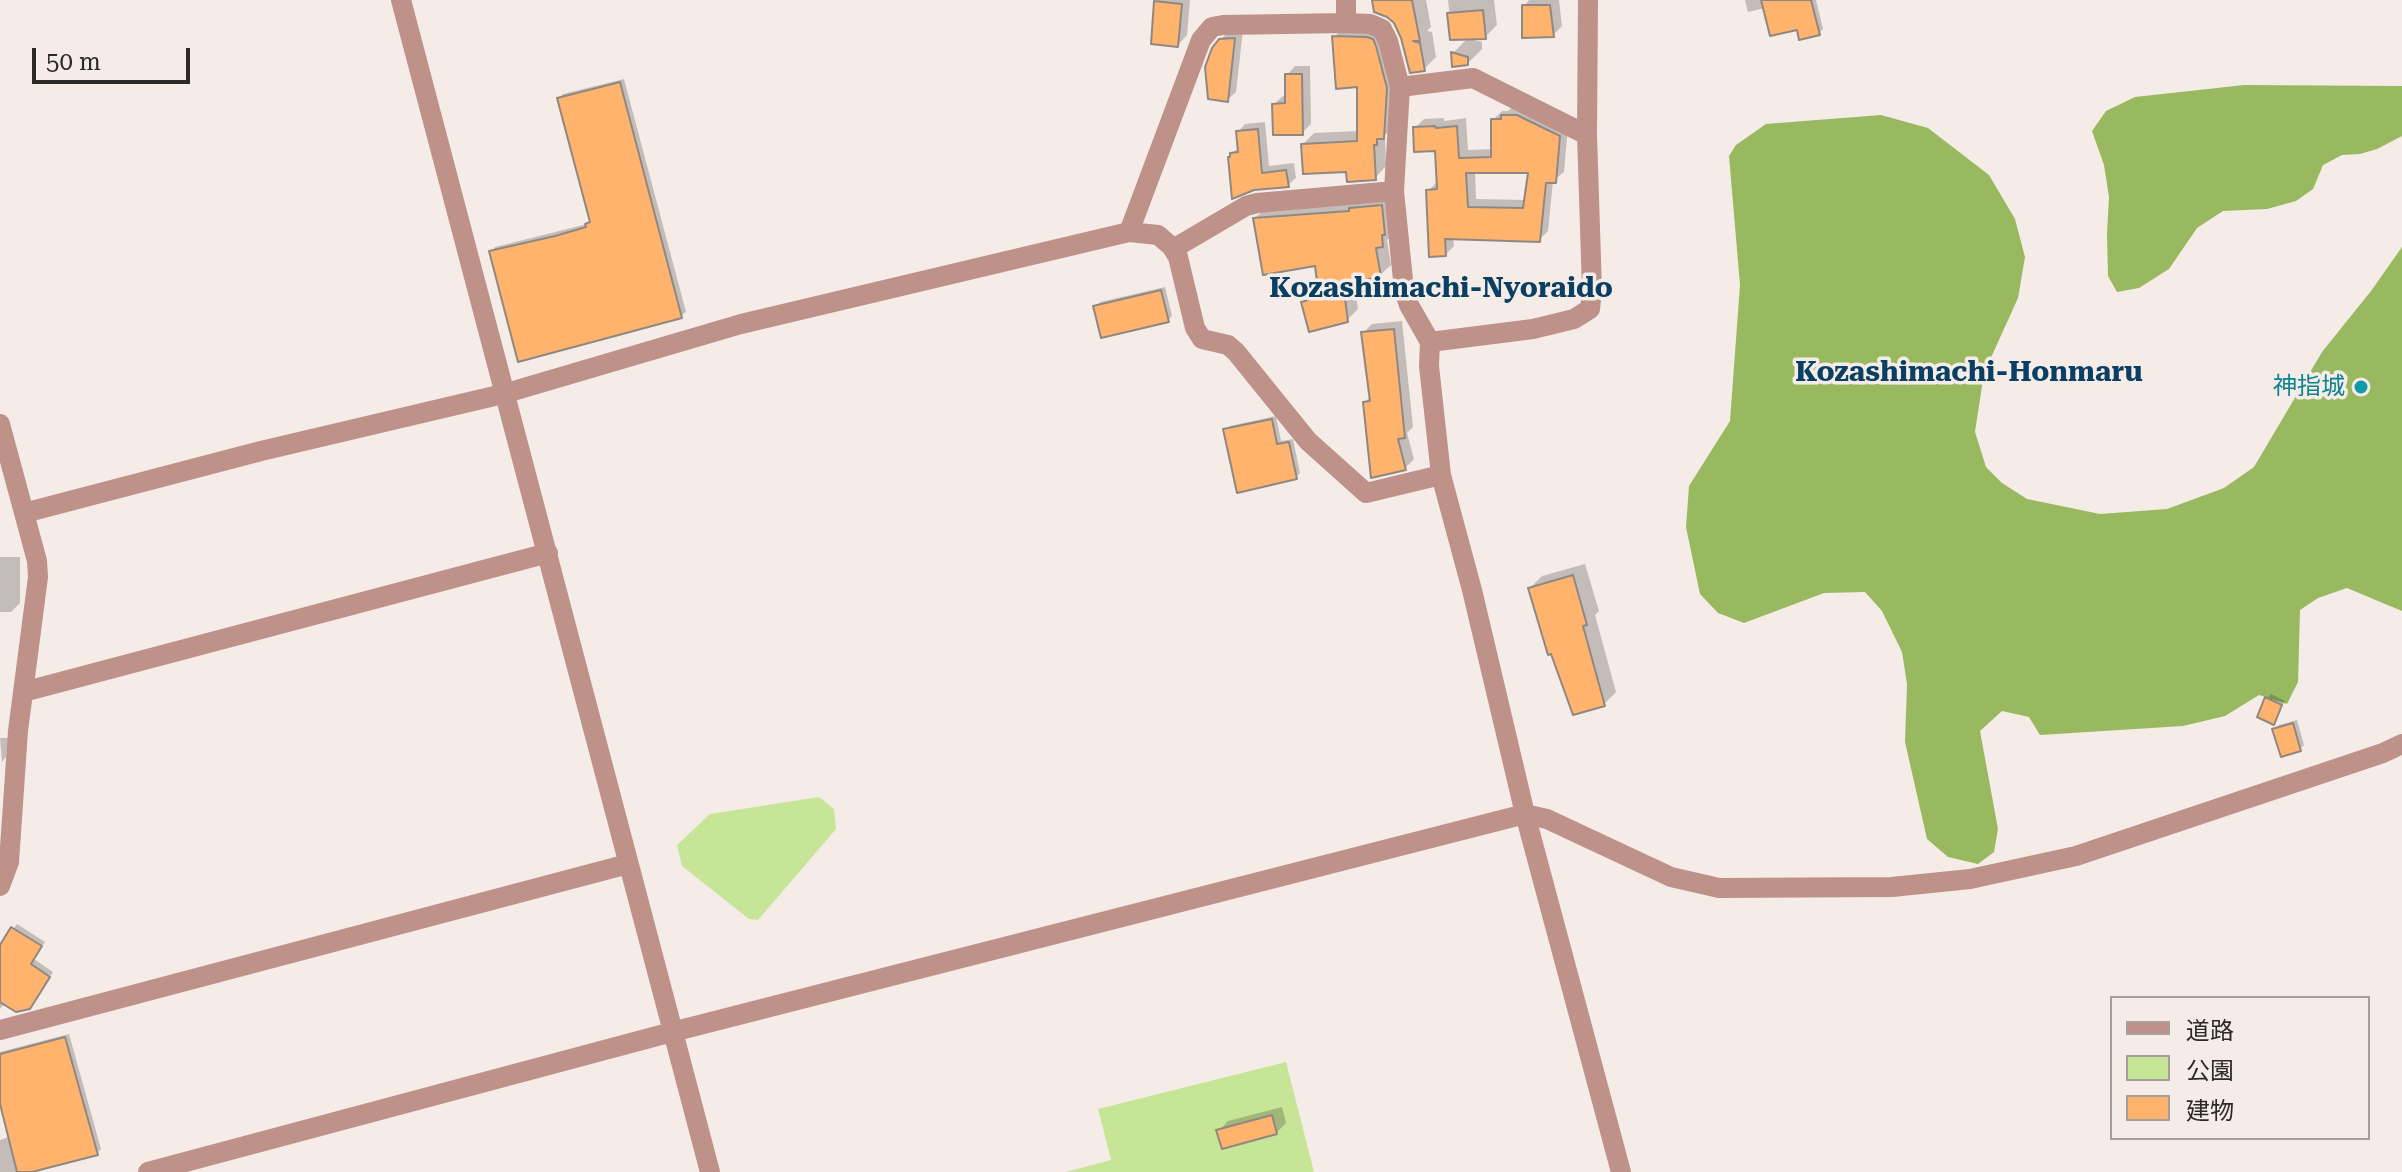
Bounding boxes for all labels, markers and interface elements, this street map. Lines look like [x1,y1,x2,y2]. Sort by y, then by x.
scale bar [36,32,194,82]
text: 50 m [46,48,101,76]
district label: Kozashimachi-Nyoraido [1269,272,1613,306]
district label: Kozashimachi-Honmaru [1795,356,2143,390]
place label: 神指城 [2273,373,2345,401]
marker: 神指城 [2352,378,2370,396]
legend [2110,996,2370,1140]
text: 道路 [2186,1017,2234,1045]
text: 公園 [2186,1057,2234,1085]
text: 建物 [2186,1097,2234,1125]

